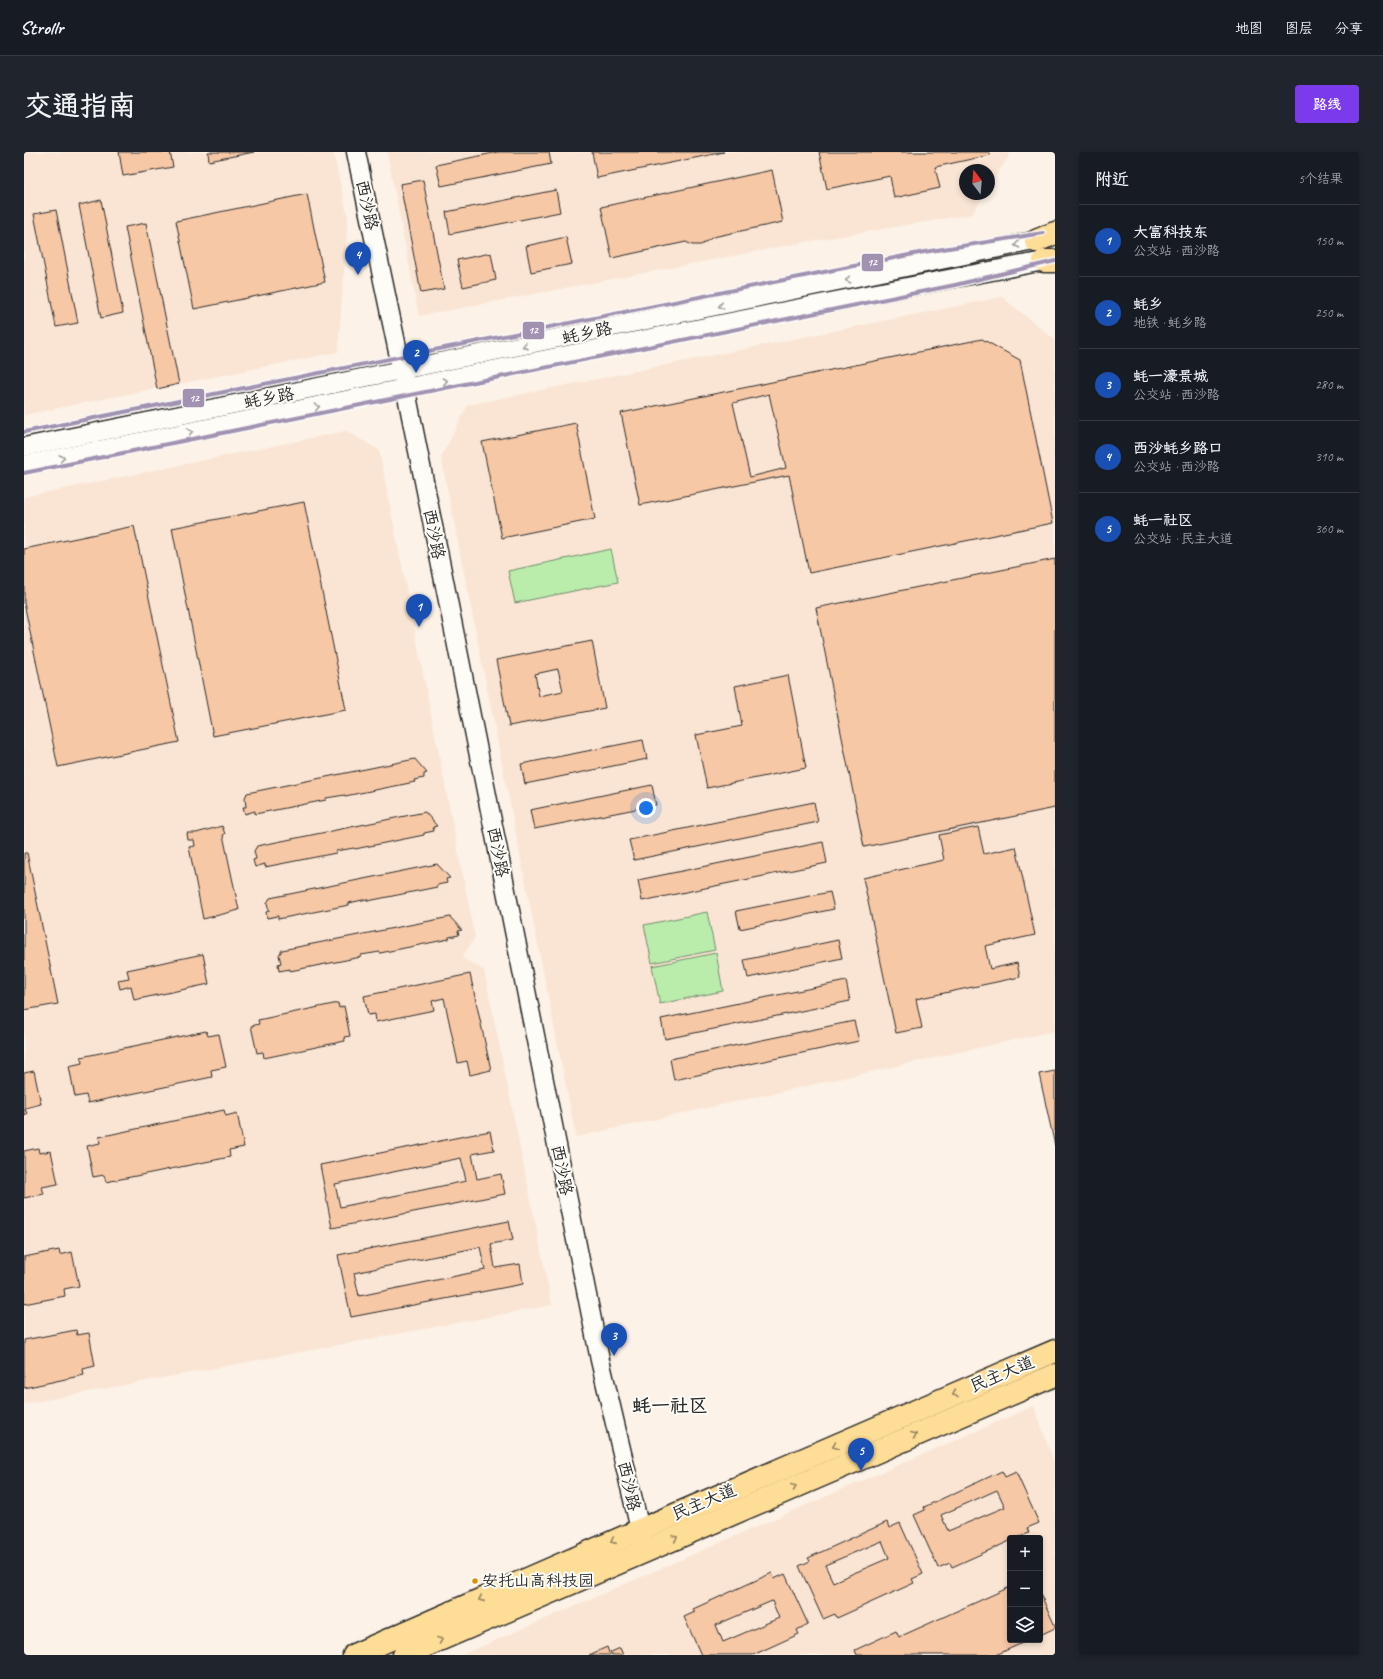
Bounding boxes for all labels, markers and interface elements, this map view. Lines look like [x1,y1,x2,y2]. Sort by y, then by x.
text: Strollr [20,16,63,40]
text: 地图 [1235,20,1263,37]
text: 图层 [1285,20,1313,37]
text: 分享 [1335,20,1363,37]
button: 路线 [1295,85,1359,123]
text: 交通指南 [24,88,136,123]
north arrow [959,164,995,200]
text: 附近 [1095,169,1129,190]
text: 5个结果 [1298,171,1343,187]
street label: 西沙路 [351,178,383,232]
text: 大富科技东 [1133,223,1208,242]
text: 1 [1105,233,1111,249]
text: 150 m [1315,233,1343,249]
one-way arrow [1014,240,1020,249]
pin: 4 [345,242,371,275]
text: 公交站 · 西沙路 [1133,243,1220,259]
line badge: 12 [861,253,884,272]
text: 12 [867,255,878,269]
one-way arrow [845,275,851,283]
text: 蚝乡 [1133,295,1163,314]
one-way arrow [718,301,724,309]
text: 2 [1105,305,1111,321]
text: 250 m [1315,305,1343,321]
text: 地铁 · 蚝乡路 [1133,315,1207,331]
street label: 蚝乡路 [560,317,614,349]
line badge: 12 [522,321,545,340]
text: 12 [528,323,539,337]
pin: 2 [403,340,429,373]
one-way arrow [522,341,528,349]
text: 蚝一濠景城 [1133,367,1208,386]
one-way arrow [441,377,448,385]
text: 3 [1105,377,1111,393]
text: 280 m [1315,377,1343,393]
street label: 蚝乡路 [242,383,296,413]
text: 公交站 · 西沙路 [1133,387,1220,403]
line badge: 12 [182,388,205,408]
text: 12 [189,391,200,405]
one-way arrow [314,403,320,411]
one-way arrow [187,429,193,437]
text: 西沙蚝乡路口 [1133,439,1223,458]
text: 4 [1105,449,1111,465]
text: 310 m [1315,449,1343,465]
one-way arrow [59,454,65,462]
text: 公交站 · 西沙路 [1133,459,1220,475]
street label: 西沙路 [419,507,449,561]
text: 蚝一社区 [1133,511,1193,530]
text: 5 [1105,521,1111,537]
text: 360 m [1315,521,1343,537]
text: 公交站 · 民主大道 [1133,531,1233,547]
pin: 1 [406,594,432,627]
your location [636,798,656,818]
street label: 西沙路 [483,825,513,879]
street label: 西沙路 [547,1143,577,1197]
pin: 3 [601,1323,627,1356]
street label: 民主大道 [967,1351,1037,1397]
one-way arrow [951,1390,958,1398]
district label: 蚝一社区 [632,1394,708,1418]
one-way arrow [910,1432,917,1440]
pin: 5 [848,1438,874,1471]
one-way arrow [832,1441,839,1449]
street label: 西沙路 [613,1459,645,1513]
street label: 民主大道 [669,1479,739,1525]
one-way arrow [791,1483,798,1491]
one-way arrow [670,1535,678,1543]
map controls [1007,1535,1043,1643]
button: + [1007,1535,1043,1571]
one-way arrow [610,1537,617,1545]
place label: 安托山高科技园 [482,1571,594,1591]
button: − [1007,1571,1043,1607]
marker: 安托山高科技园 [470,1576,480,1586]
one-way arrow [478,1594,486,1602]
button: layers [1007,1607,1043,1643]
one-way arrow [436,1636,443,1644]

